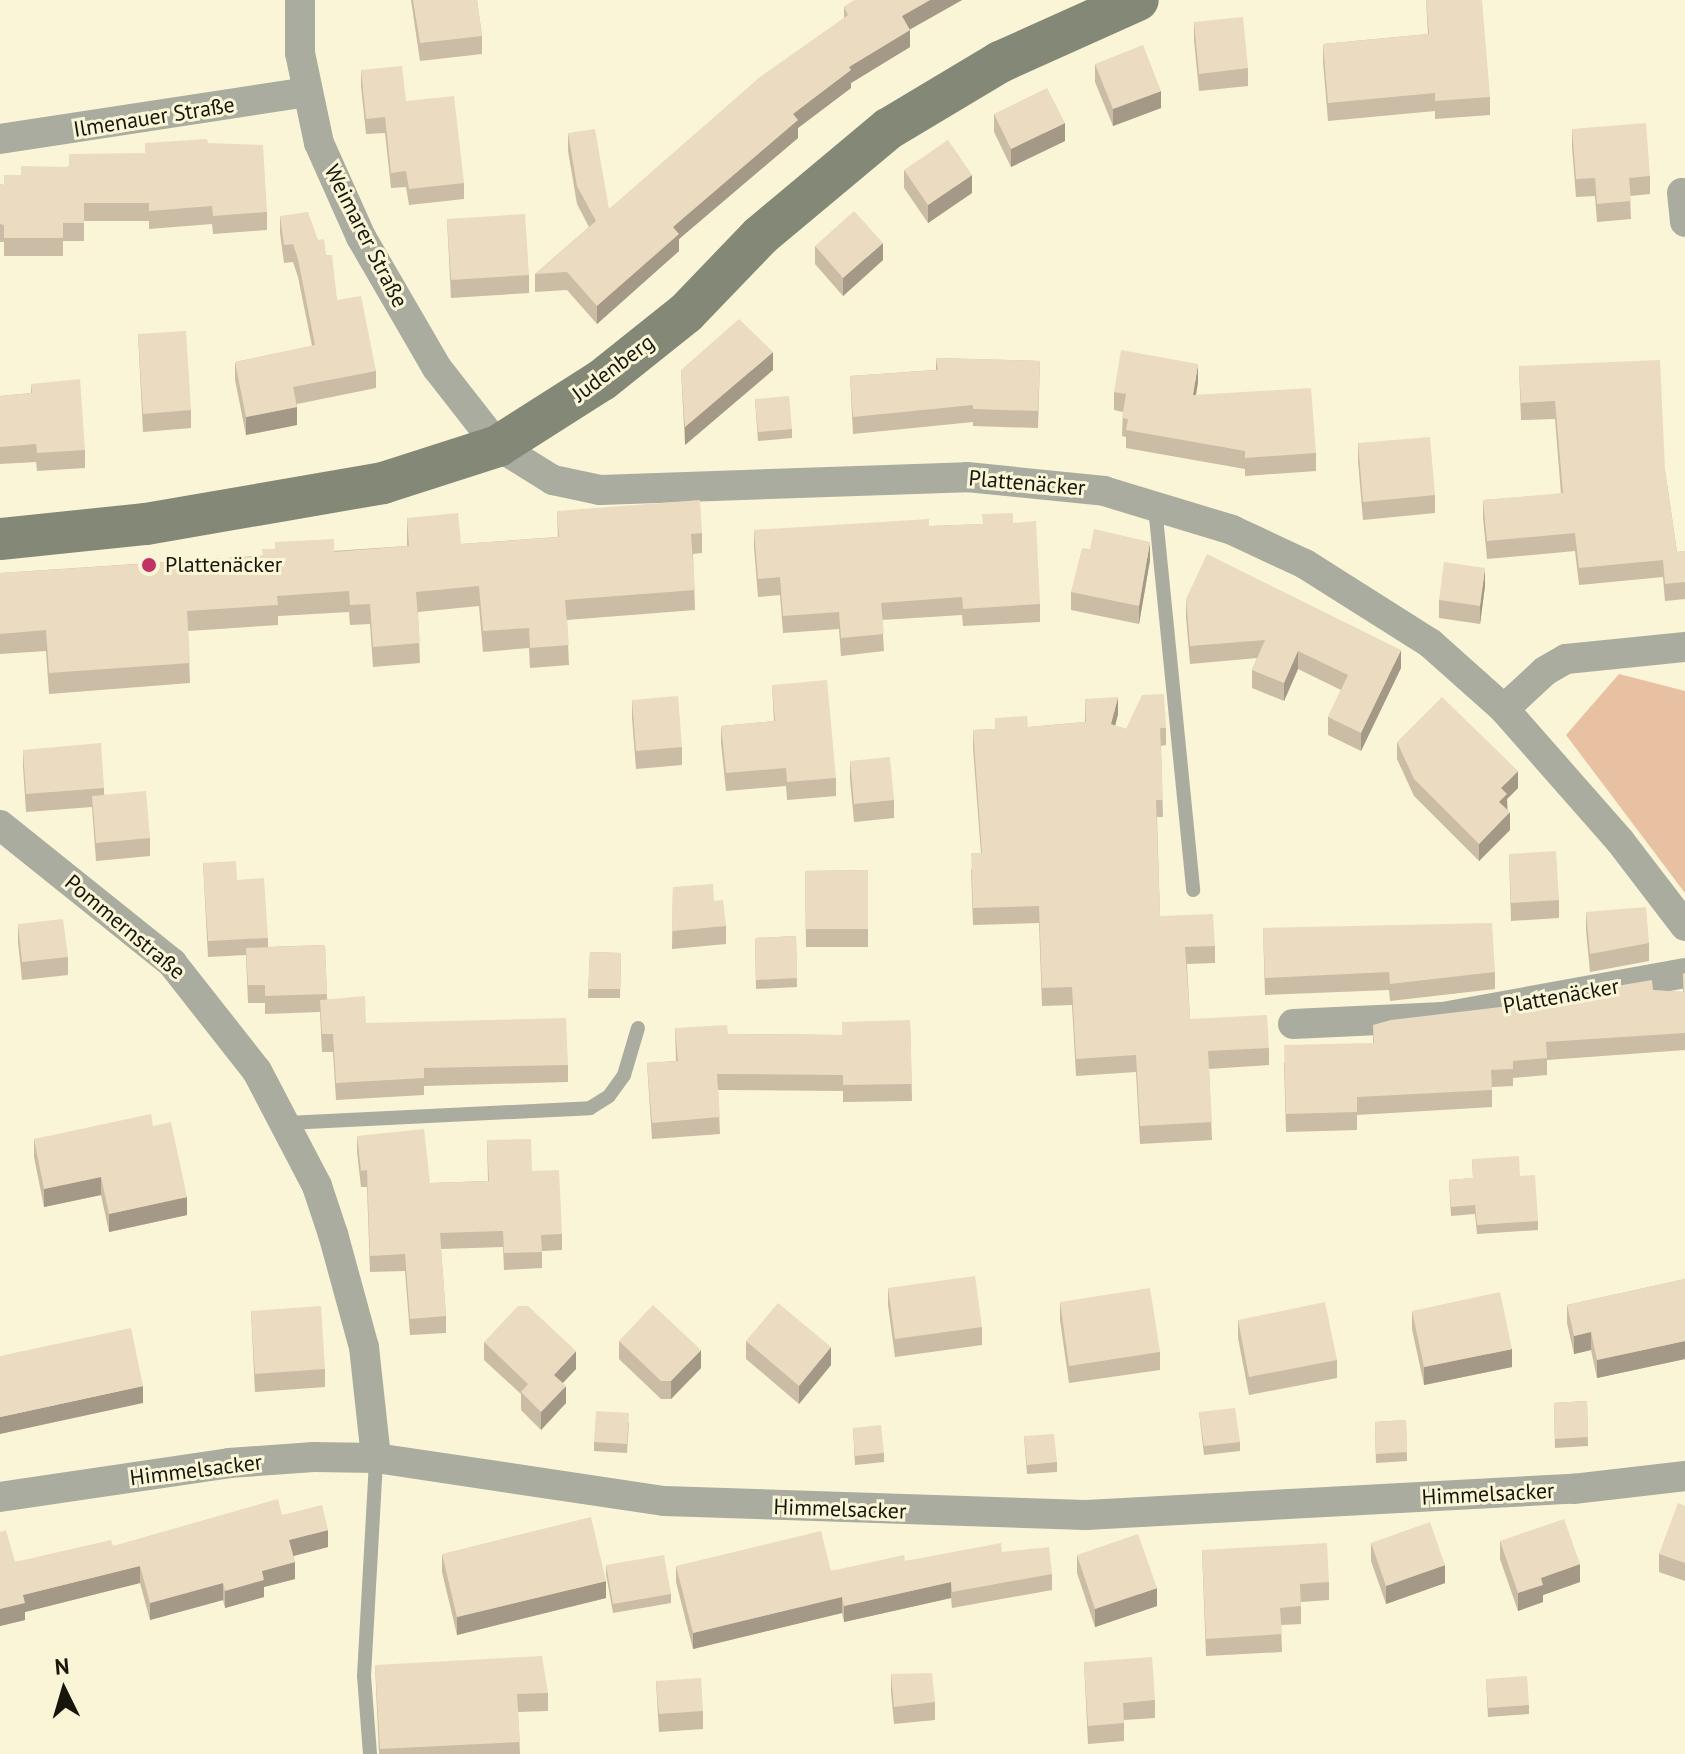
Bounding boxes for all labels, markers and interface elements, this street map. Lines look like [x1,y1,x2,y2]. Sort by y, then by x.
street label: Ilmenauer Straße [71,91,237,143]
street label: Weimarer Straße [319,160,413,312]
street label: Judenberg [567,329,659,407]
street label: Plattenäcker [967,465,1087,501]
place label: Plattenäcker [165,552,282,578]
marker: Plattenäcker [140,556,158,574]
street label: Pommernstraße [59,869,191,985]
street label: Plattenäcker [1501,973,1621,1019]
street label: Himmelsacker [128,1449,264,1491]
street label: Himmelsacker [1421,1477,1555,1511]
street label: Himmelsacker [773,1493,907,1525]
north arrow [24,1650,104,1730]
text: N [53,1652,70,1681]

